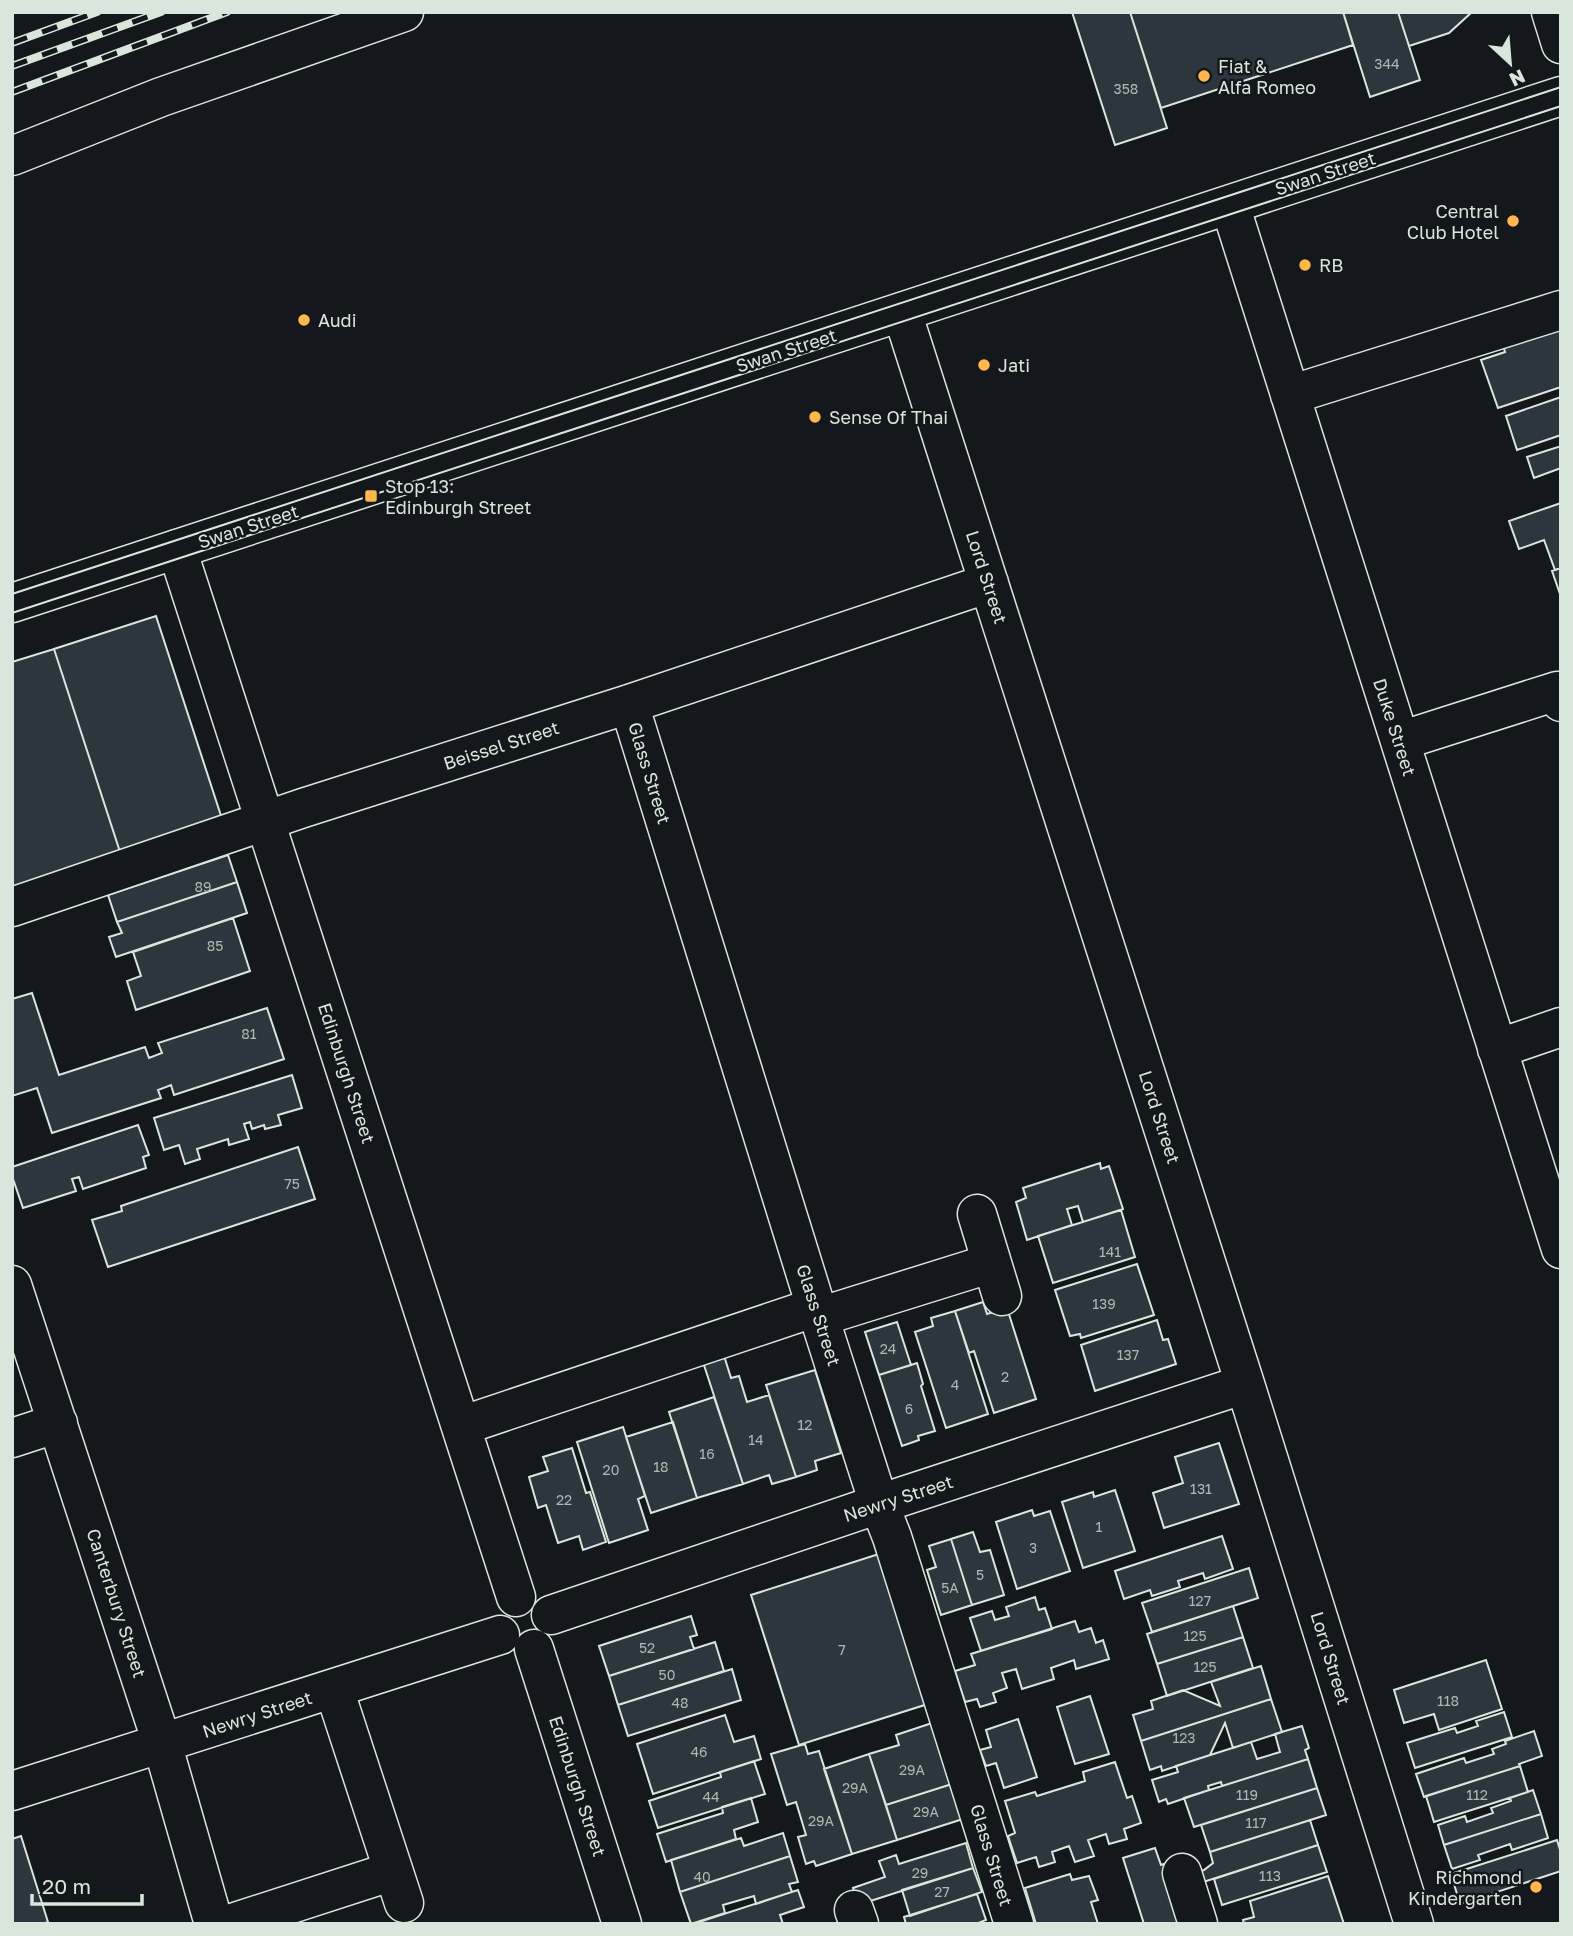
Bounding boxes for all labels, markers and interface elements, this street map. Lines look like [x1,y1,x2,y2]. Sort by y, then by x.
north arrow [1475,28,1545,98]
place label: Fiat & Alfa Romeo [1218,55,1316,98]
house number: 344 [1374,55,1400,72]
text: N [1506,65,1529,92]
marker: Fiat & Alfa Romeo [1196,68,1212,84]
house number: 358 [1114,80,1138,97]
street label: Swan Street [1272,146,1378,200]
place label: Central Club Hotel [1407,200,1499,243]
marker: Central Club Hotel [1505,213,1521,229]
place label: RB [1319,254,1343,276]
marker: RB [1297,257,1313,273]
place label: Audi [318,309,356,331]
marker: Audi [296,312,312,328]
street label: Swan Street [733,323,839,377]
place label: Jati [998,354,1030,376]
marker: Jati [976,357,992,373]
place label: Sense Of Thai [829,406,948,428]
marker: Sense Of Thai [807,409,823,425]
place label: Stop 13: Edinburgh Street [385,475,531,518]
marker: Stop 13: Edinburgh Street [363,488,379,504]
street label: Swan Street [195,499,301,553]
street label: Lord Street [962,528,1012,626]
street label: Duke Street [1369,675,1421,779]
street label: Beissel Street [440,716,562,774]
street label: Glass Street [624,719,676,827]
house number: 89 [194,878,212,895]
house number: 85 [207,937,223,954]
street label: Edinburgh Street [314,1000,380,1146]
house number: 81 [241,1025,257,1042]
street label: Lord Street [1135,1068,1185,1166]
house number: 75 [284,1175,300,1192]
house number: 141 [1099,1243,1121,1260]
street label: Glass Street [792,1261,846,1369]
house number: 139 [1092,1295,1116,1312]
house number: 24 [880,1340,896,1357]
house number: 137 [1117,1346,1139,1363]
house number: 2 [1001,1368,1009,1385]
house number: 4 [951,1376,959,1393]
house number: 6 [905,1400,913,1417]
house number: 12 [798,1416,812,1433]
house number: 14 [748,1431,764,1448]
house number: 16 [699,1445,715,1462]
house number: 18 [653,1458,669,1475]
house number: 20 [603,1461,619,1478]
street label: Newry Street [840,1470,956,1526]
house number: 131 [1190,1480,1212,1497]
house number: 22 [556,1491,572,1508]
house number: 1 [1096,1518,1103,1535]
street label: Canterbury Street [83,1526,151,1680]
house number: 3 [1029,1539,1037,1556]
house number: 5 [976,1566,984,1583]
house number: 5A [941,1579,959,1596]
house number: 127 [1189,1592,1211,1609]
street label: Lord Street [1306,1609,1356,1707]
house number: 125 [1183,1627,1207,1644]
house number: 52 [639,1639,655,1656]
house number: 7 [838,1641,846,1658]
house number: 125 [1193,1658,1217,1675]
house number: 50 [659,1666,675,1683]
street label: Newry Street [199,1686,315,1742]
house number: 118 [1437,1692,1459,1709]
house number: 48 [671,1694,689,1711]
street label: Edinburgh Street [545,1713,611,1859]
house number: 123 [1172,1729,1196,1746]
house number: 46 [690,1743,708,1760]
house number: 29A [899,1761,926,1778]
house number: 29A [842,1779,869,1796]
house number: 119 [1236,1786,1258,1803]
house number: 112 [1466,1786,1488,1803]
house number: 44 [702,1788,720,1805]
street label: Glass Street [966,1801,1018,1909]
house number: 29A [913,1803,940,1820]
house number: 29A [808,1812,835,1829]
house number: 117 [1246,1814,1267,1831]
scale bar [32,1862,142,1906]
house number: 29 [912,1864,928,1881]
place label: Richmond Kindergarten [1408,1866,1522,1909]
house number: 113 [1259,1867,1281,1884]
house number: 40 [693,1868,711,1885]
text: 20 m [42,1873,91,1899]
marker: Richmond Kindergarten [1528,1879,1544,1895]
house number: 27 [934,1883,950,1900]

